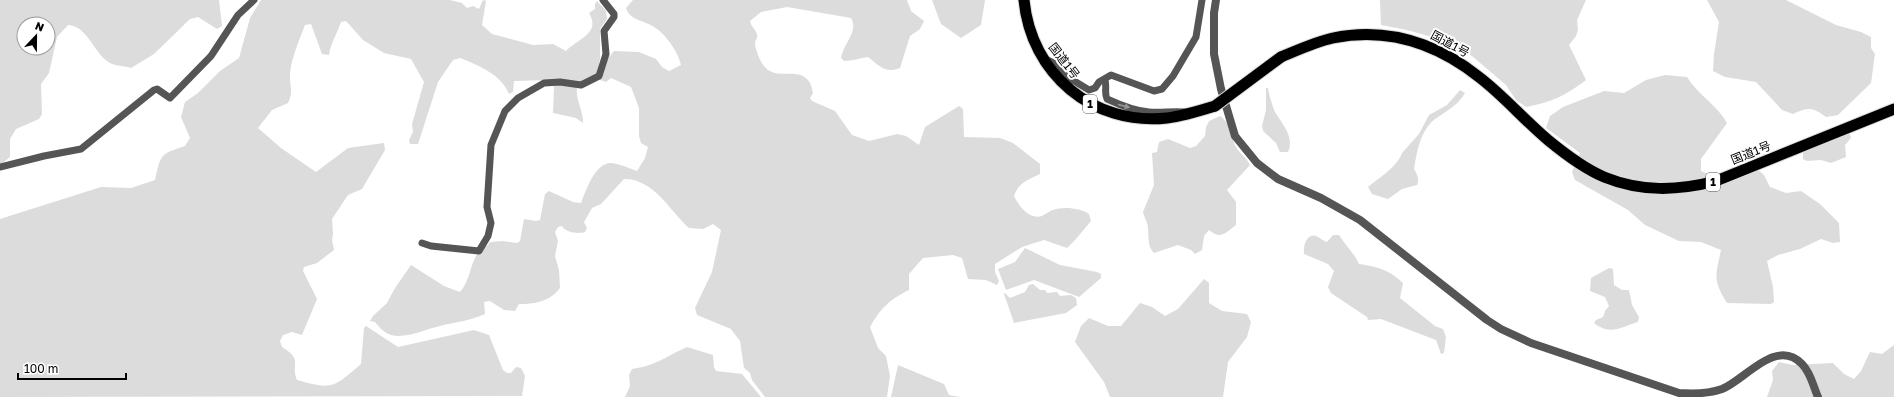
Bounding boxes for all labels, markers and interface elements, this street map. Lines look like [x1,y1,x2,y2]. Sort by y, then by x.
north arrow [16,16,56,56]
text: N [34,19,46,34]
street label: 国道1号 [1428,27,1472,60]
street label: 国道1号 [1046,40,1083,82]
road number: 1 [1083,95,1097,113]
one-way arrow [1119,103,1131,109]
street label: 国道1号 [1729,138,1773,167]
road number: 1 [1706,173,1720,191]
scale bar [18,355,126,381]
text: 100 m [24,361,58,376]

